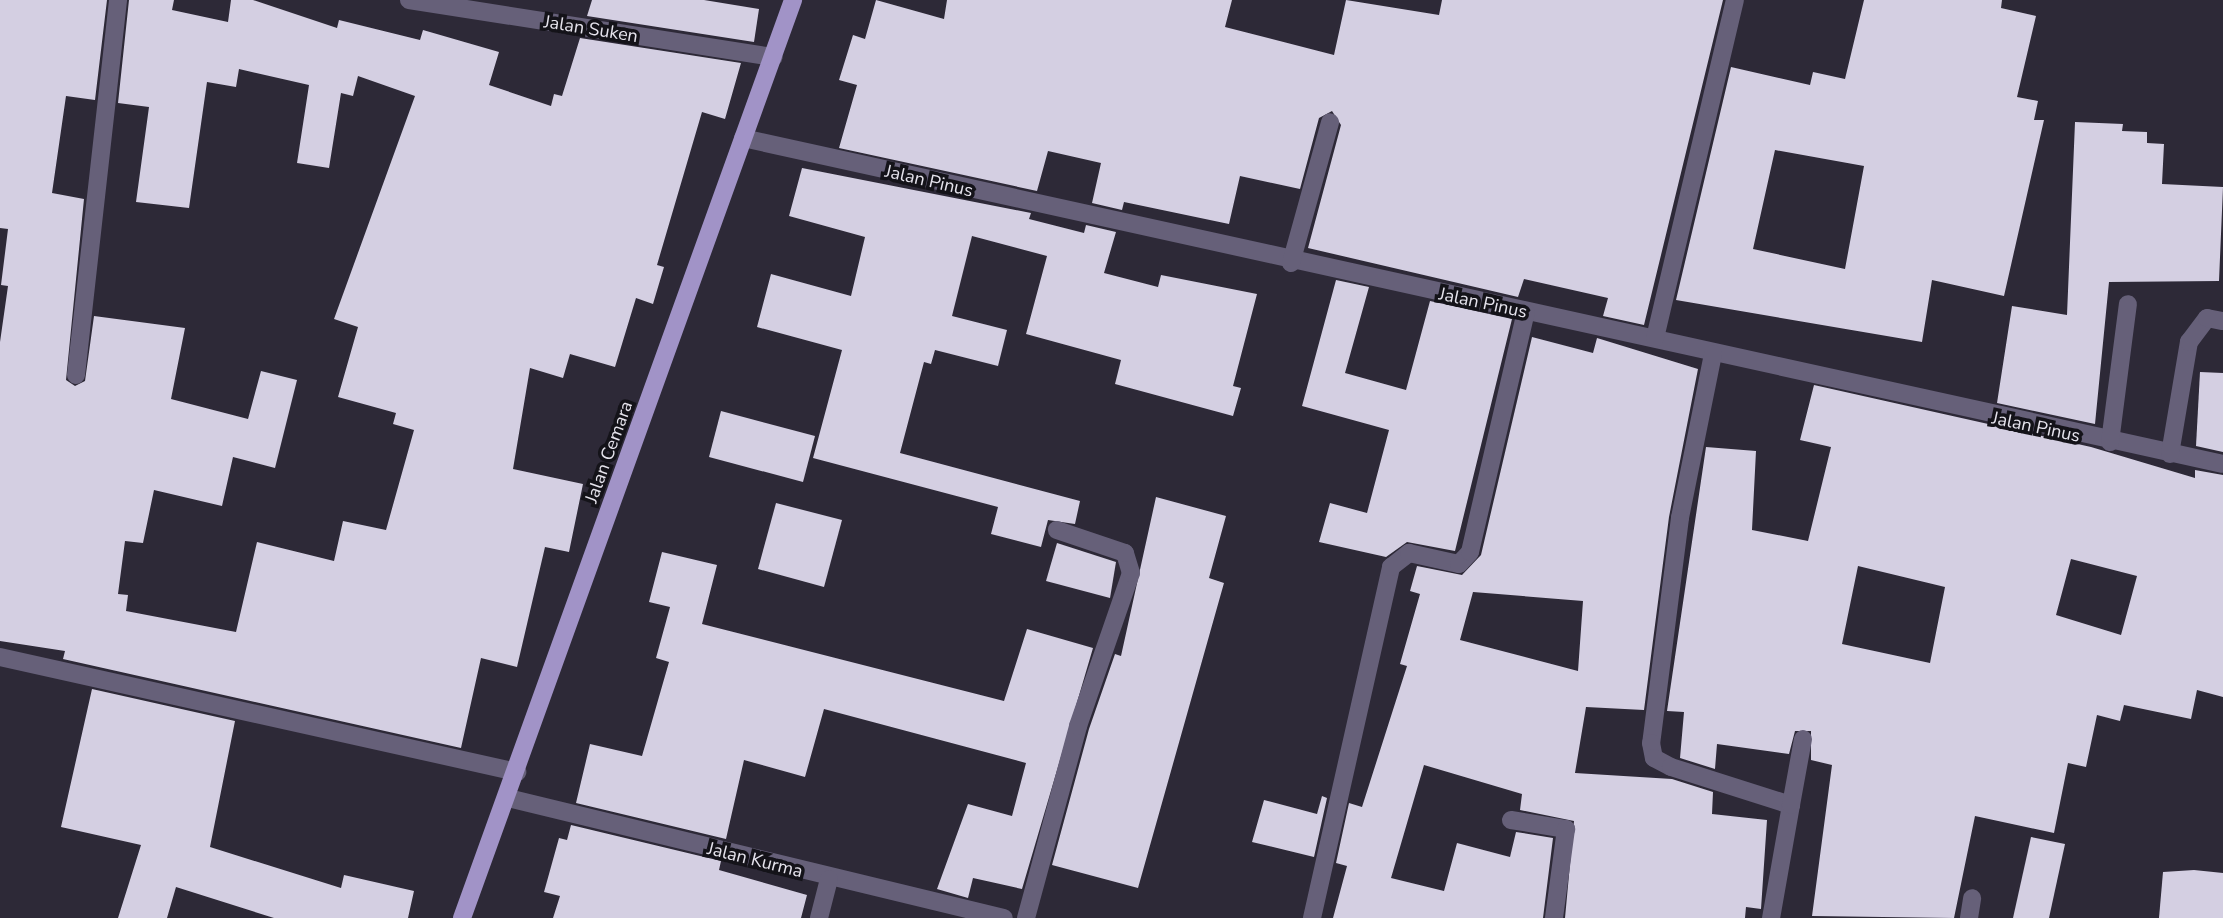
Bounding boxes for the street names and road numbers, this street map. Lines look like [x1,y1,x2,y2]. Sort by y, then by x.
street label: Jalan Suken [542,11,640,47]
street label: Jalan Pinus [883,160,975,202]
street label: Jalan Pinus [1437,283,1529,323]
street label: Jalan Cemara [581,398,637,506]
street label: Jalan Pinus [1990,407,2082,447]
street label: Jalan Kurma [705,838,805,882]

